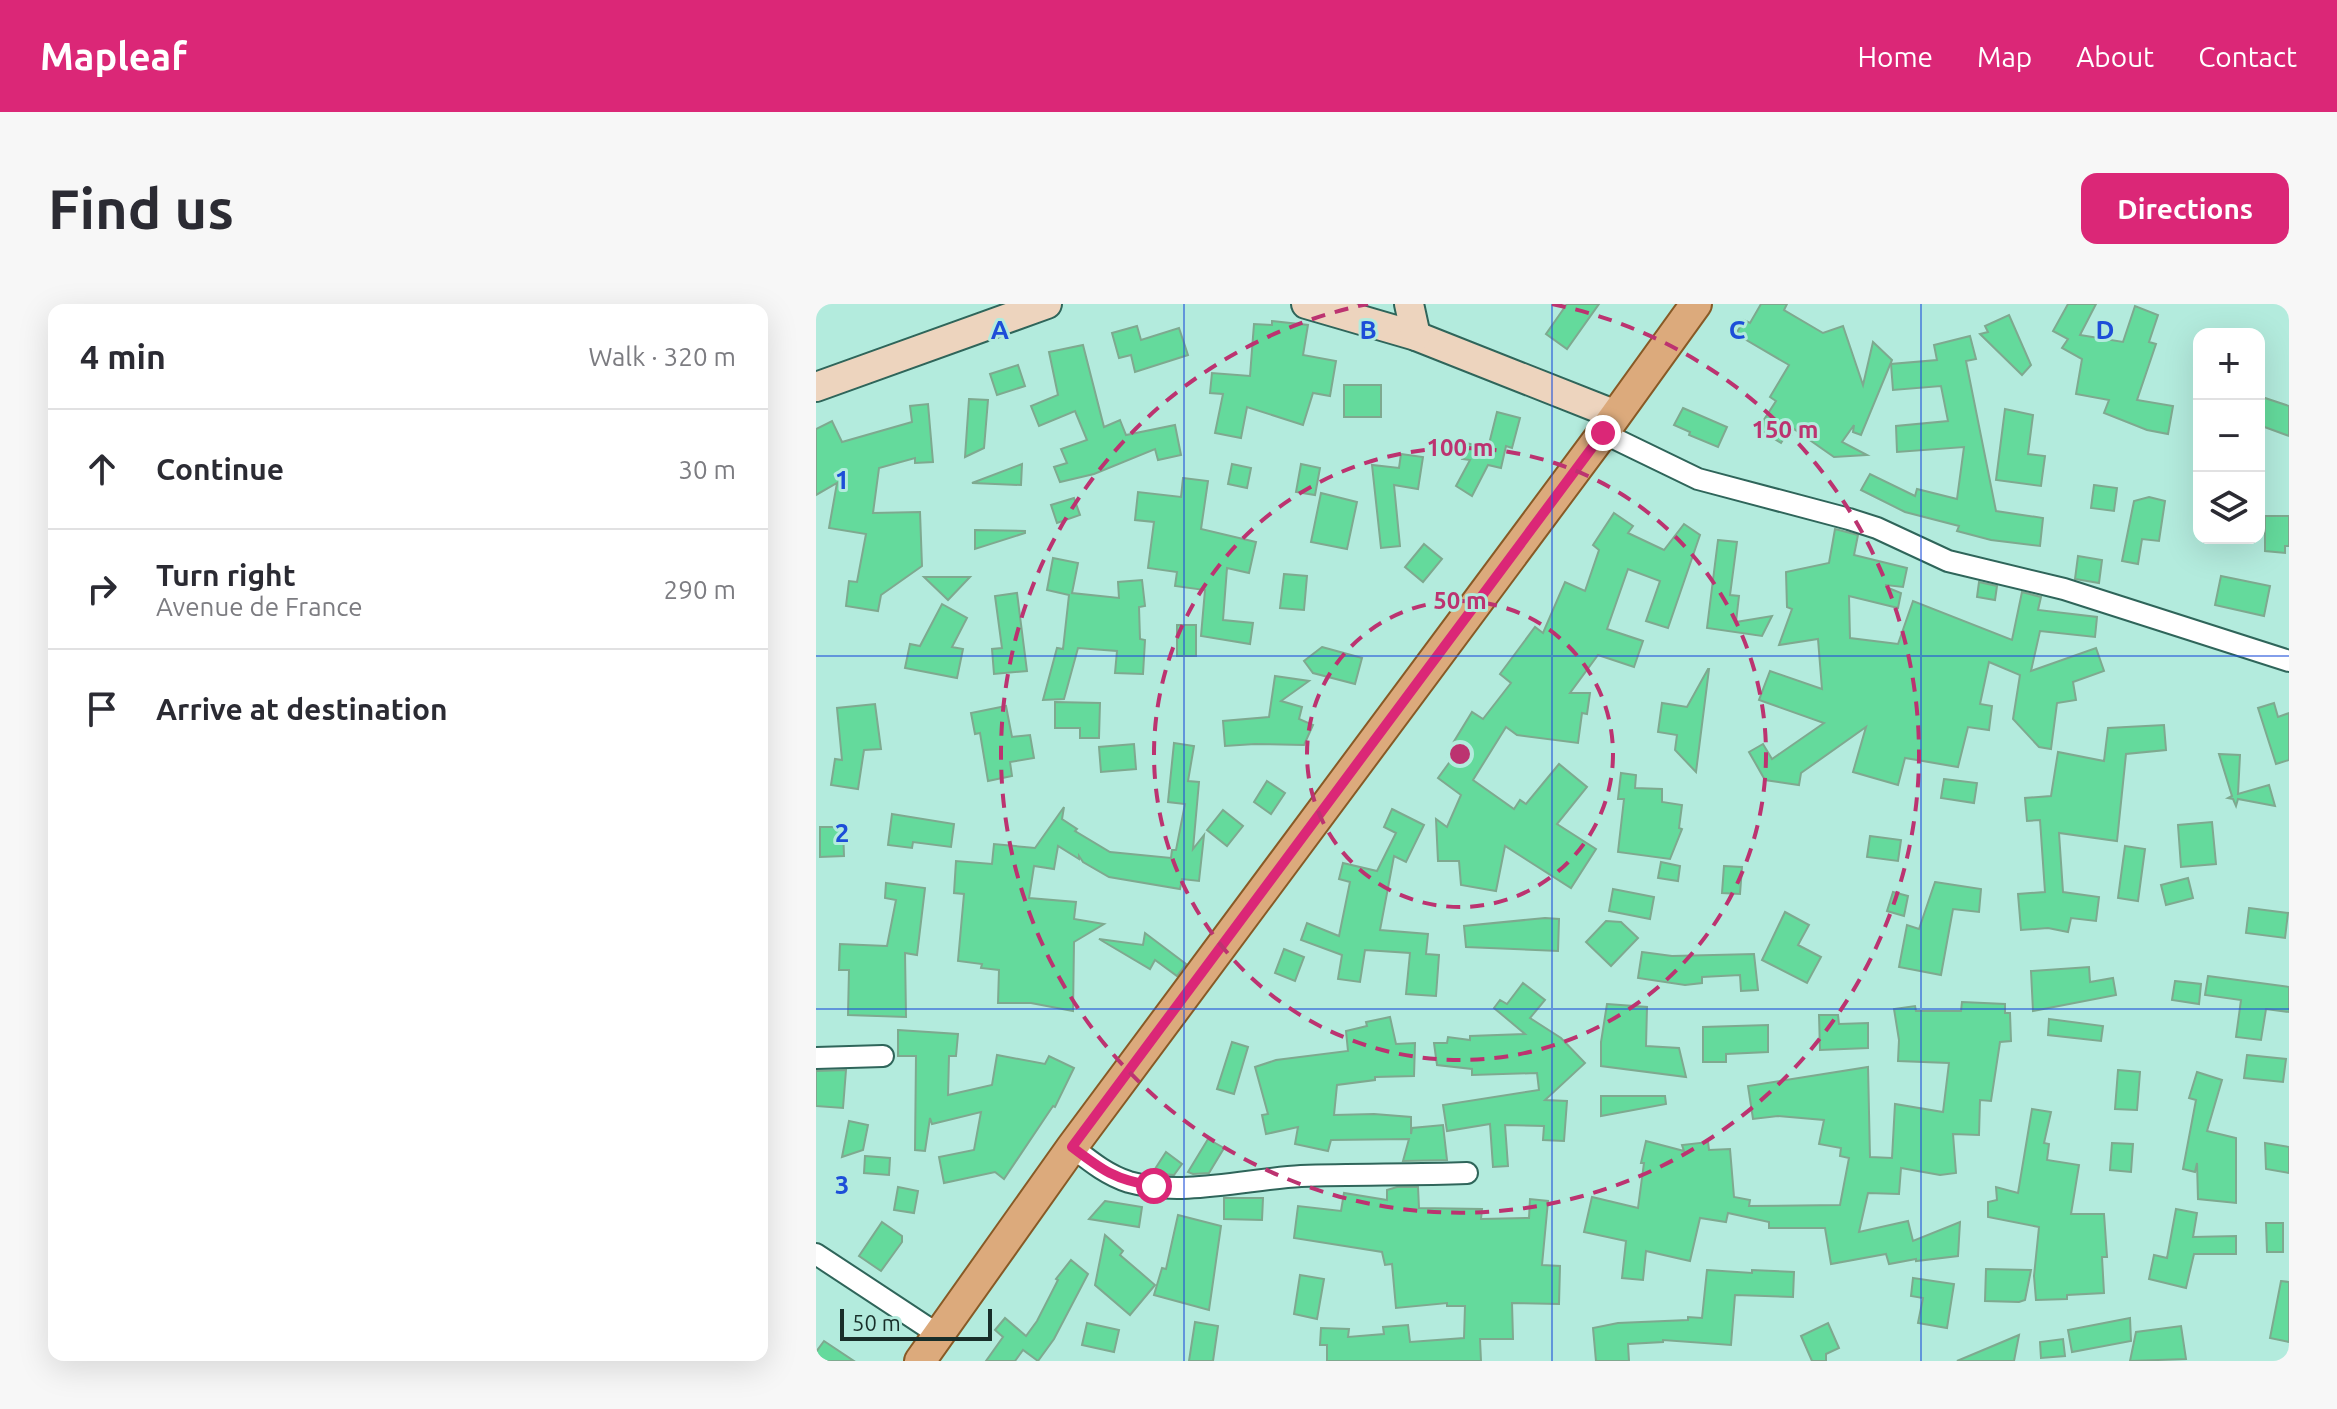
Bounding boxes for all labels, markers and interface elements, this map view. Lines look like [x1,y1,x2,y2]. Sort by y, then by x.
text: Mapleaf [40,35,187,77]
text: Home [1858,41,1933,72]
text: Map [1977,41,2032,72]
text: About [2076,41,2154,72]
text: Contact [2198,41,2297,72]
button: Directions [2081,173,2289,244]
text: Find us [48,177,234,240]
text: A [991,315,1010,344]
text: B [1359,315,1377,344]
text: C [1729,315,1746,344]
text: D [2096,315,2114,344]
map controls [2193,328,2265,544]
button: + [2193,328,2265,400]
text: 4 min [80,337,166,375]
text: Walk · 320 m [588,342,736,371]
button: − [2193,400,2265,472]
route end [1585,415,1621,451]
text: 150 m [1752,416,1818,443]
text: 100 m [1427,434,1493,461]
icon: ahead [80,447,124,491]
text: Continue [156,452,284,486]
text: 30 m [678,455,736,484]
text: 1 [835,465,849,494]
button: layers [2193,472,2265,544]
text: Turn right [156,558,296,592]
icon: right [80,567,124,611]
text: 290 m [664,575,736,604]
text: 50 m [1433,587,1487,614]
text: Avenue de France [156,592,363,621]
icon: arrive [80,687,124,731]
text: Arrive at destination [156,692,448,726]
centre of rings [1446,740,1474,768]
text: 2 [835,818,849,847]
route start [1136,1168,1172,1204]
text: 3 [835,1170,849,1199]
scale bar [840,1305,992,1341]
text: 50 m [852,1310,901,1335]

